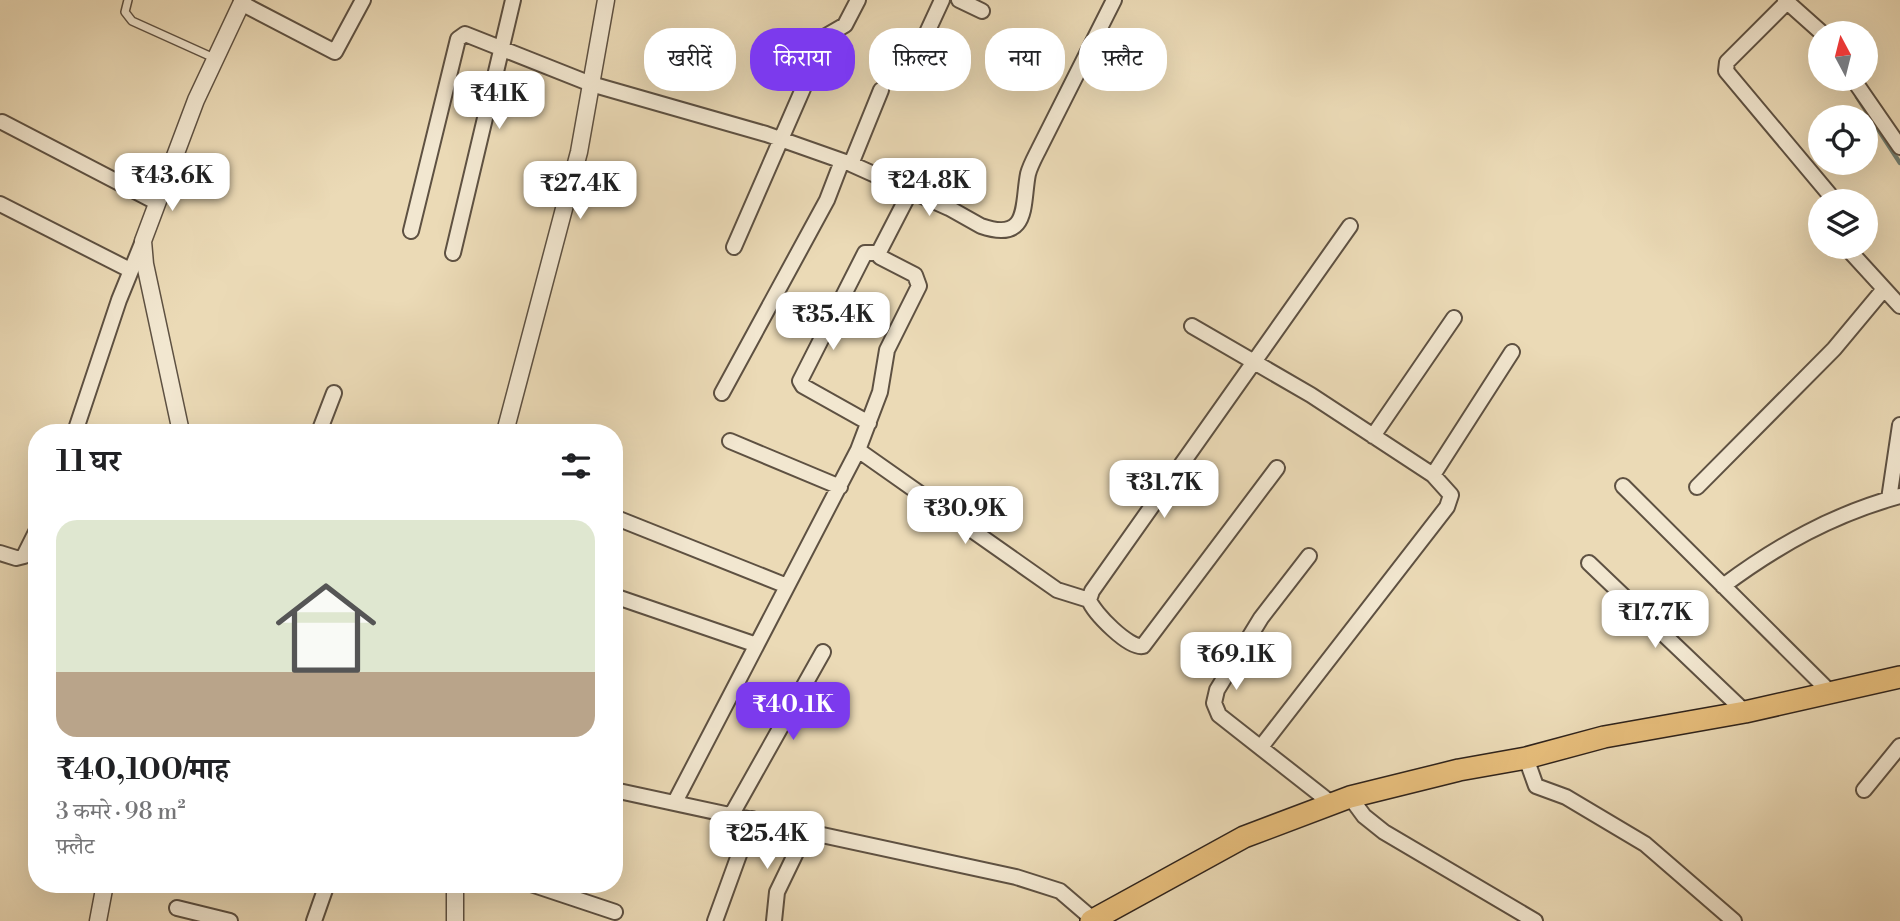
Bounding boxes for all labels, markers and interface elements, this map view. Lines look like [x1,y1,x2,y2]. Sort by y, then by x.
north arrow [1808,21,1878,91]
map controls [1808,21,1878,259]
chip: खरीदें [644,28,736,91]
chip: किराया [750,28,855,91]
chip: फ़िल्टर [869,28,971,91]
chip: नया [985,28,1065,91]
chip: फ़्लैट [1079,28,1167,91]
pin: ₹41K [458,72,540,131]
text: ₹41K [470,80,528,108]
button: locate [1808,105,1878,175]
pin: ₹43.6K [115,154,229,213]
pin: ₹24.8K [872,158,986,218]
text: ₹43.6K [131,162,213,190]
pin: ₹27.4K [523,162,637,221]
text: ₹24.8K [887,167,971,195]
text: ₹27.4K [540,170,620,198]
button: layers [1808,189,1878,259]
pin: ₹35.4K [776,292,890,352]
text: ₹35.4K [792,301,874,329]
text: 11 घर [56,443,120,481]
icon: filters [557,447,595,485]
pin: ₹31.7K [1107,461,1221,520]
text: ₹31.7K [1126,469,1202,497]
pin: ₹30.9K [908,486,1022,546]
text: ₹30.9K [923,495,1007,523]
icon: home [263,565,389,691]
pin: ₹17.7K [1598,590,1712,650]
text: ₹17.7K [1618,599,1692,627]
pin: ₹69.1K [1179,632,1293,692]
text: ₹69.1K [1196,641,1276,669]
pin: ₹40.1K [736,682,850,742]
text: ₹40.1K [752,691,834,719]
text: ₹40,100/माह [56,751,229,789]
text: 3 कमरे · 98 m² [56,798,185,826]
pin: ₹25.4K [710,812,824,871]
text: ₹25.4K [726,820,808,848]
text: फ़्लैट [56,833,94,861]

